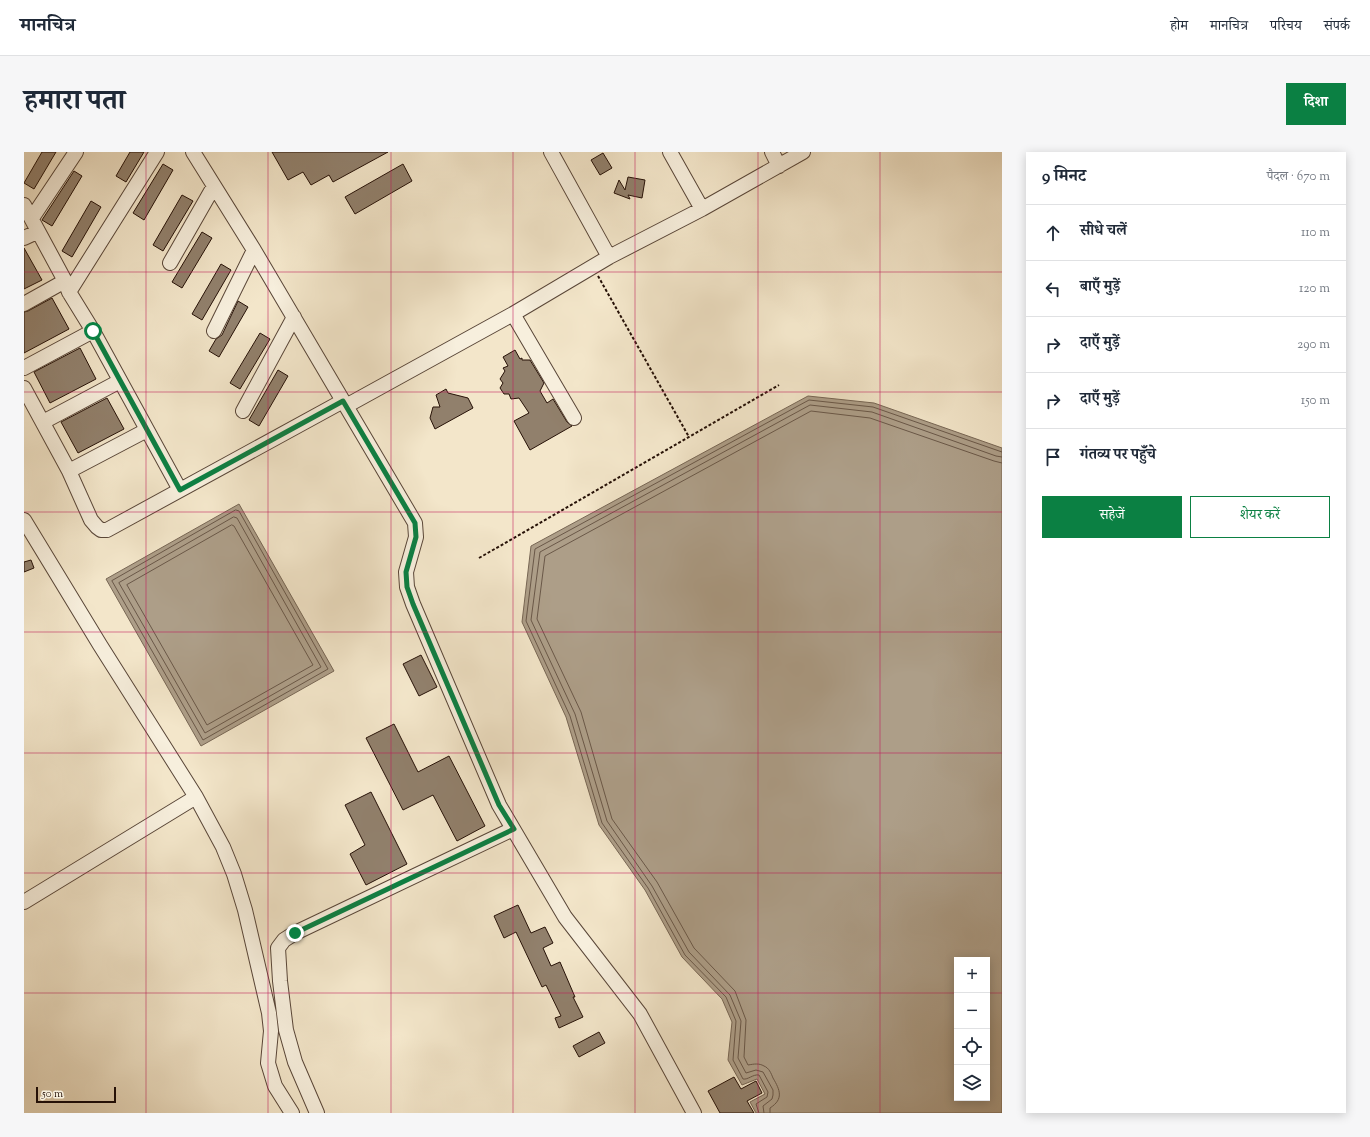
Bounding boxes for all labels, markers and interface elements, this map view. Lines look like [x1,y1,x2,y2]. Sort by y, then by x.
text: मानचित्र [20,13,75,40]
text: होम [1170,17,1188,37]
text: मानचित्र [1210,17,1248,37]
text: परिचय [1270,17,1302,37]
text: संपर्क [1324,17,1350,37]
text: हमारा पता [24,82,125,122]
button: दिशा [1286,83,1346,125]
text: 9 मिनट [1042,165,1086,189]
text: पैदल · 670 m [1267,168,1330,186]
text: सीधे चलें [1080,221,1127,242]
icon: ahead [1042,222,1064,244]
text: 110 m [1301,224,1330,242]
text: बाएँ मुड़ें [1080,277,1120,298]
icon: left [1042,278,1064,300]
text: 120 m [1299,280,1330,298]
route start [84,322,102,340]
text: दाएँ मुड़ें [1080,333,1120,354]
icon: right [1042,334,1064,356]
text: 290 m [1297,336,1330,354]
text: दाएँ मुड़ें [1080,389,1120,410]
icon: right [1042,390,1064,412]
text: 150 m [1301,392,1330,410]
text: गंतव्य पर पहुँचे [1080,445,1156,466]
icon: arrive [1042,446,1064,468]
button: सहेजें [1042,496,1182,538]
button: शेयर करें [1190,496,1330,538]
route end [286,924,304,942]
map controls [954,957,990,1101]
button: + [954,957,990,993]
button: − [954,993,990,1029]
button: locate [954,1029,990,1065]
button: layers [954,1065,990,1101]
scale bar [36,1085,116,1104]
text: 50 m [42,1086,63,1102]

